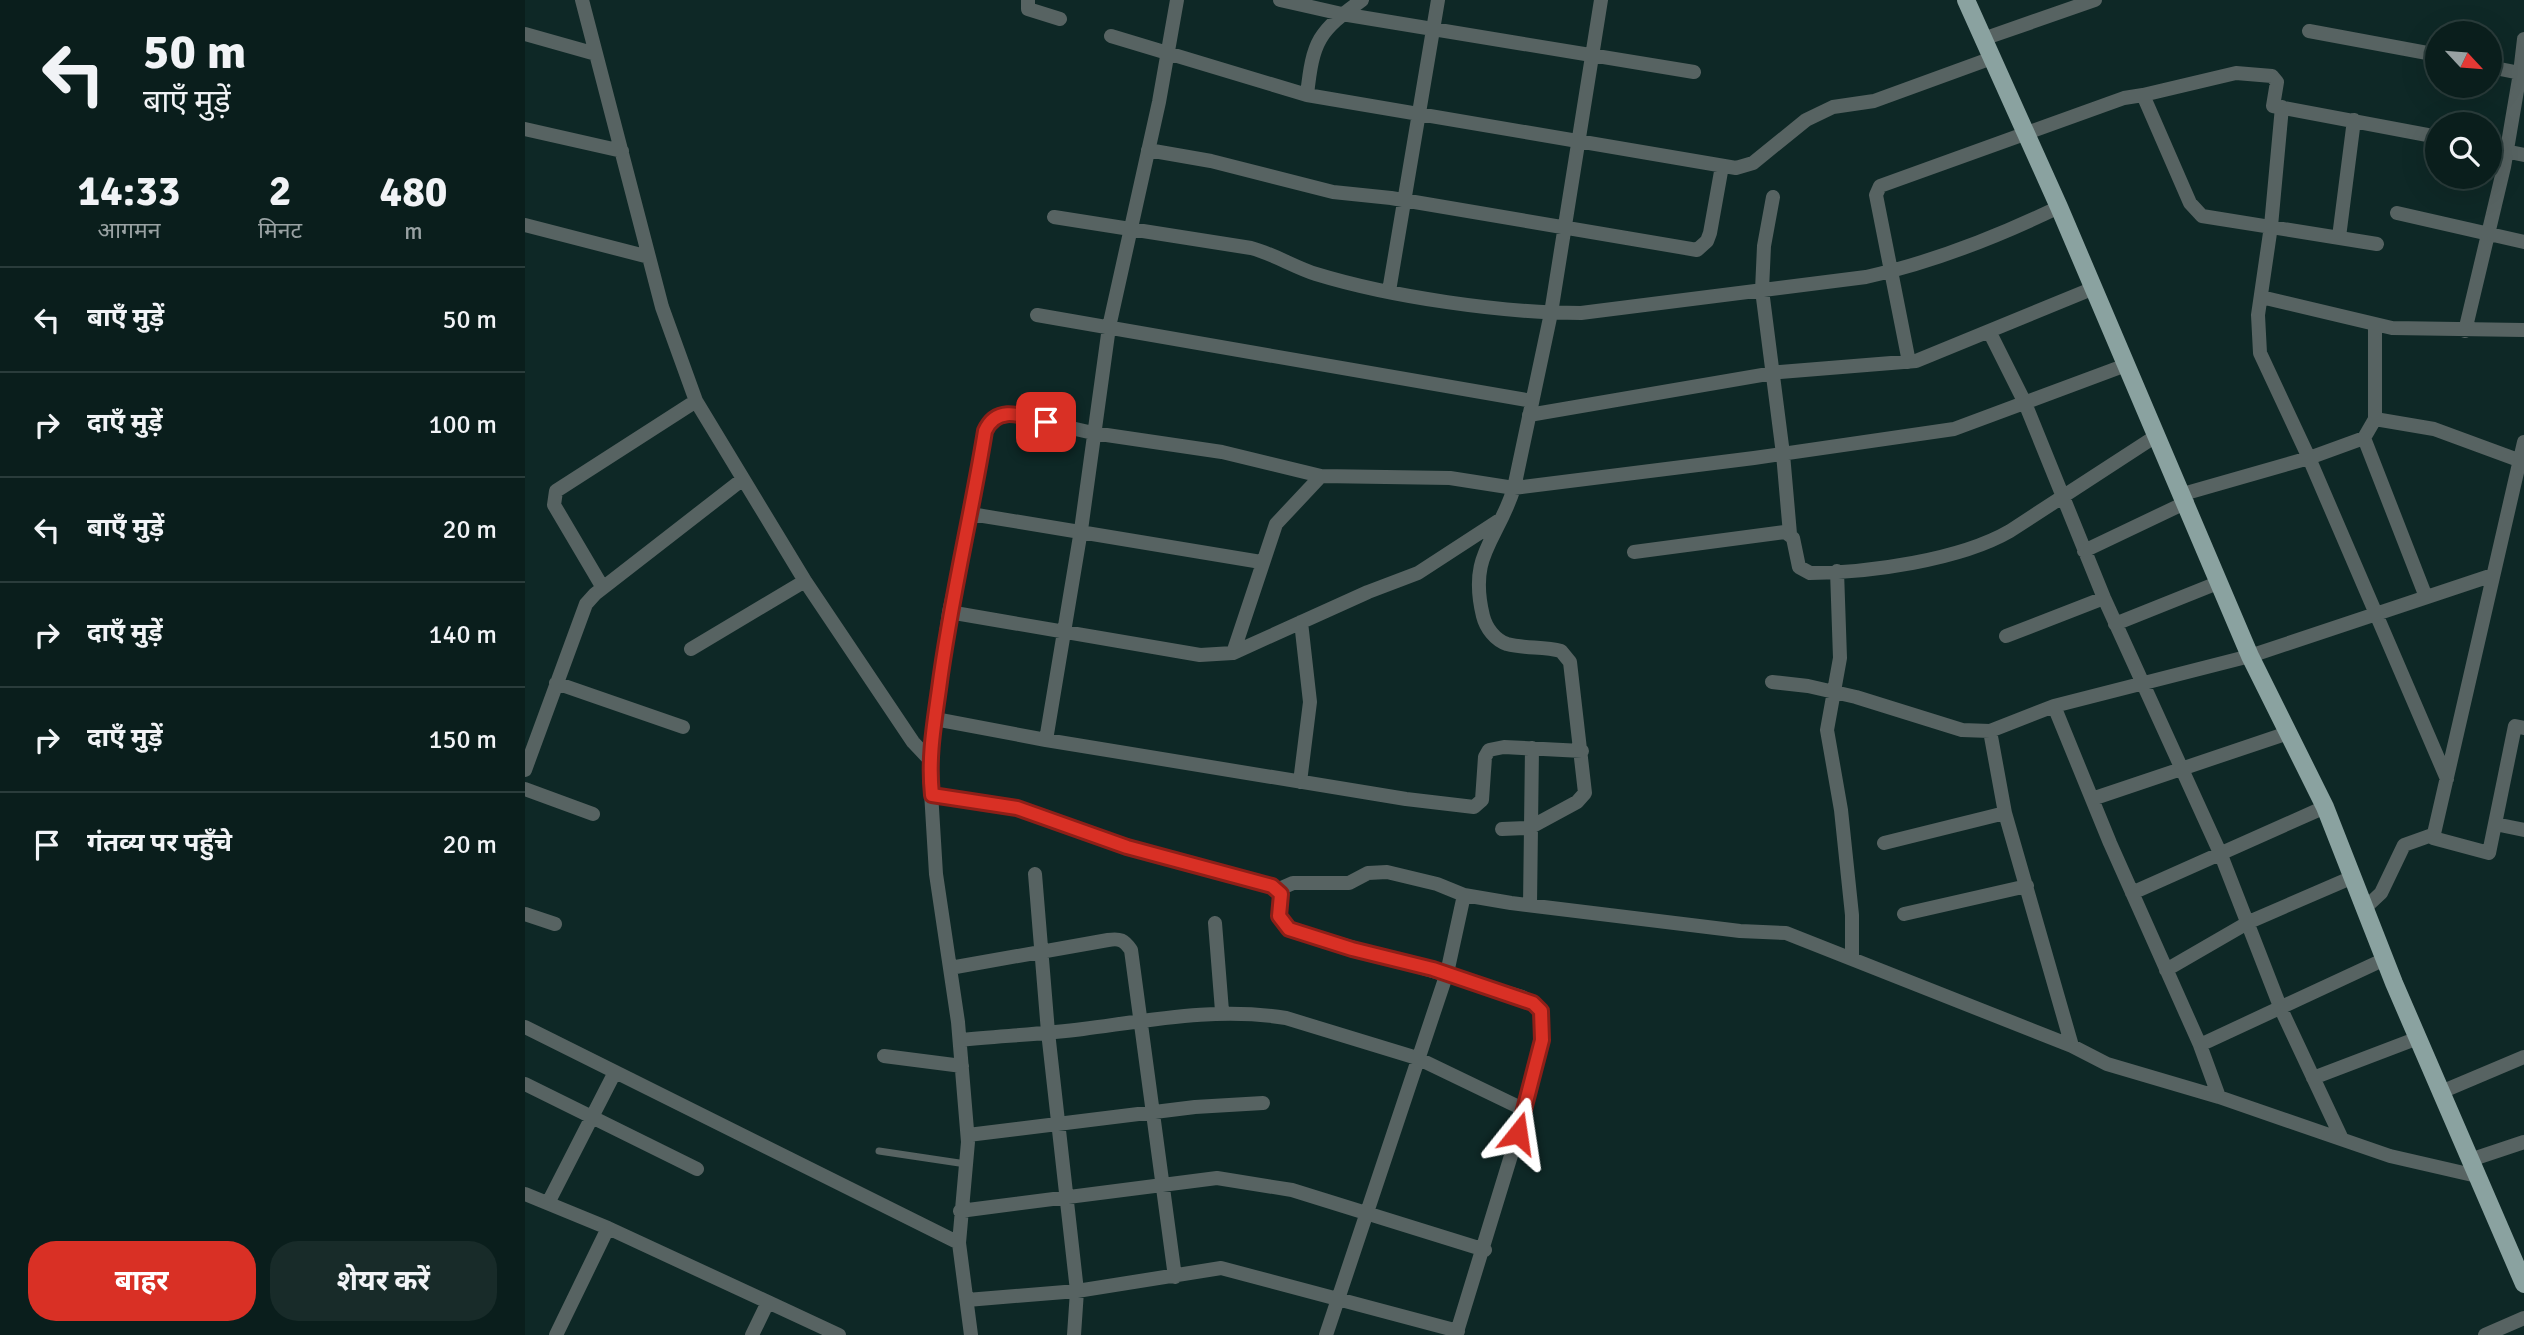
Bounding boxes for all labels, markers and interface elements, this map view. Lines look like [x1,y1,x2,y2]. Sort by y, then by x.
north arrow [2425,21,2503,98]
map controls [2425,21,2502,189]
text: 50 m [143,22,246,82]
icon: left [28,28,119,119]
text: बाएँ मुड़ें [143,82,231,121]
button: search [2425,112,2502,189]
text: 14:33 [77,166,181,217]
text: 2 [269,166,291,217]
text: 480 [379,167,448,218]
text: आगमन [97,216,160,245]
text: मिनट [258,216,302,245]
text: m [404,217,423,246]
icon: left [28,301,66,339]
text: बाएँ मुड़ें [87,302,164,334]
text: 50 m [442,304,497,336]
pin [1016,392,1076,452]
icon: arrive [1027,403,1065,441]
icon: right [28,406,66,444]
text: दाएँ मुड़ें [87,407,163,439]
text: 100 m [428,409,497,441]
icon: left [28,511,66,549]
text: बाएँ मुड़ें [87,512,164,544]
text: 20 m [442,514,497,546]
icon: right [28,616,66,654]
text: दाएँ मुड़ें [87,617,163,649]
text: 140 m [428,619,497,651]
icon: right [28,721,66,759]
text: दाएँ मुड़ें [87,722,163,754]
text: 150 m [428,724,497,756]
icon: arrive [28,826,66,864]
text: गंतव्य पर पहुँचे [87,827,232,859]
text: 20 m [442,829,497,861]
position arrow [1481,1096,1555,1170]
button: बाहर [28,1241,256,1321]
button: शेयर करें [270,1241,497,1321]

